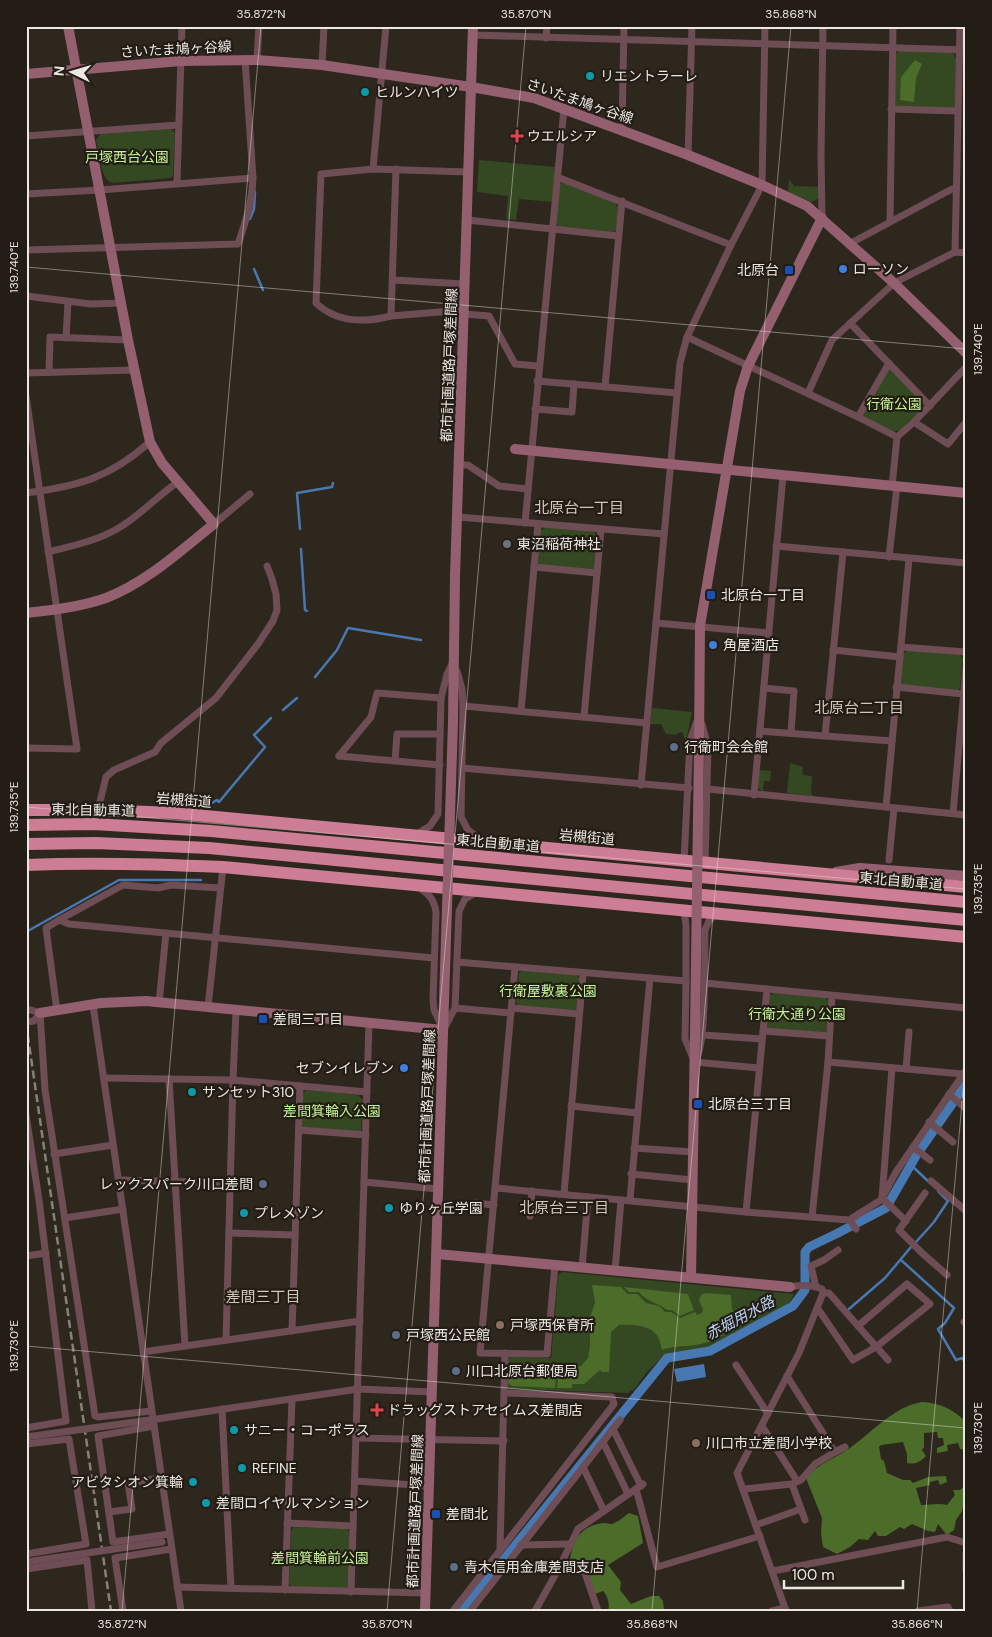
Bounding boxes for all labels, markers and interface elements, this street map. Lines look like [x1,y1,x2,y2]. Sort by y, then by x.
text: 35.872°N [236,6,286,22]
text: 35.870°N [501,6,551,22]
text: 35.868°N [765,6,817,22]
street label: さいたま鳩ヶ谷線 [120,37,232,61]
north arrow [48,48,98,98]
text: N [50,65,68,77]
place label: リエントラーレ [600,67,698,85]
marker: リエントラーレ [584,70,596,82]
street label: さいたま鳩ヶ谷線 [524,74,636,128]
place label: ヒルンハイツ [375,83,458,101]
marker: ヒルンハイツ [359,86,371,98]
place label: ウエルシア [527,127,597,145]
marker: ウエルシア [511,130,523,142]
park label: 戸塚西台公園 [85,148,169,166]
text: 139.740°E [6,241,22,293]
place label: ローソン [853,260,909,278]
place label: 北原台 [737,261,779,279]
marker: ローソン [837,263,849,275]
marker: 北原台 [783,264,795,276]
street label: 都市計画道路戸塚差間線 [437,288,461,442]
text: 139.740°E [970,323,986,375]
park label: 行衛公園 [866,395,922,413]
district label: 北原台一丁目 [534,498,624,518]
place label: 東沼稲荷神社 [517,535,601,553]
marker: 東沼稲荷神社 [501,538,513,550]
place label: 北原台一丁目 [721,586,805,604]
marker: 北原台一丁目 [705,589,717,601]
place label: 角屋酒店 [723,636,779,654]
marker: 角屋酒店 [707,639,719,651]
district label: 北原台二丁目 [814,698,904,718]
place label: 行衛町会会館 [684,738,768,756]
marker: 行衛町会会館 [668,741,680,753]
text: 139.735°E [6,781,22,833]
street label: 岩槻街道 [155,789,213,811]
street label: 東北自動車道 [51,800,135,820]
street label: 岩槻街道 [558,826,616,848]
street label: 東北自動車道 [455,830,541,856]
text: 139.735°E [970,863,986,915]
street label: 東北自動車道 [858,868,944,894]
park label: 行衛屋敷裏公園 [499,982,597,1000]
park label: 行衛大通り公園 [748,1005,846,1023]
place label: 差間三丁目 [273,1010,343,1028]
marker: 差間三丁目 [257,1013,269,1025]
street label: 都市計画道路戸塚差間線 [415,1029,439,1183]
place label: セブンイレブン [296,1059,394,1077]
marker: セブンイレブン [398,1062,410,1074]
place label: サンセット310 [202,1083,294,1101]
marker: サンセット310 [186,1086,198,1098]
place label: 北原台三丁目 [708,1095,792,1113]
marker: 北原台三丁目 [692,1098,704,1110]
park label: 差間箕輪入公園 [283,1102,381,1120]
place label: レックスパーク川口差間 [99,1175,253,1193]
marker: レックスパーク川口差間 [257,1178,269,1190]
district label: 北原台三丁目 [519,1198,609,1218]
place label: ゆりヶ丘学園 [399,1199,483,1217]
marker: ゆりヶ丘学園 [383,1202,395,1214]
place label: プレメゾン [254,1204,324,1222]
marker: プレメゾン [238,1207,250,1219]
district label: 差間三丁目 [225,1287,301,1307]
water label: 赤堀用水路 [702,1291,780,1344]
place label: 戸塚西保育所 [510,1316,594,1334]
marker: 戸塚西保育所 [494,1319,506,1331]
text: 139.730°E [6,1320,22,1372]
place label: 戸塚西公民館 [406,1326,490,1344]
marker: 戸塚西公民館 [390,1329,402,1341]
place label: 川口北原台郵便局 [466,1362,578,1380]
marker: 川口北原台郵便局 [450,1365,462,1377]
place label: ドラッグストアセイムス差間店 [387,1401,582,1419]
text: 139.730°E [970,1402,986,1454]
marker: ドラッグストアセイムス差間店 [371,1404,383,1416]
place label: サニー・コーポラス [244,1421,370,1439]
marker: サニー・コーポラス [228,1424,240,1436]
street label: 都市計画道路戸塚差間線 [403,1434,427,1588]
place label: 川口市立差間小学校 [706,1434,832,1452]
marker: 川口市立差間小学校 [690,1437,702,1449]
place label: REFINE [252,1459,297,1477]
marker: REFINE [236,1462,248,1474]
place label: アビタシオン箕輪 [71,1473,183,1491]
marker: アビタシオン箕輪 [187,1476,199,1488]
place label: 差間ロイヤルマンション [216,1494,370,1512]
marker: 差間ロイヤルマンション [200,1497,212,1509]
place label: 差間北 [446,1505,488,1523]
marker: 差間北 [430,1508,442,1520]
park label: 差間箕輪前公園 [271,1549,369,1567]
scale bar [784,1557,903,1589]
place label: 青木信用金庫差間支店 [464,1558,604,1576]
marker: 青木信用金庫差間支店 [448,1561,460,1573]
text: 100 m [792,1565,835,1585]
text: 35.872°N [97,1616,147,1632]
text: 35.870°N [362,1616,412,1632]
text: 35.868°N [626,1616,678,1632]
text: 35.866°N [891,1616,943,1632]

